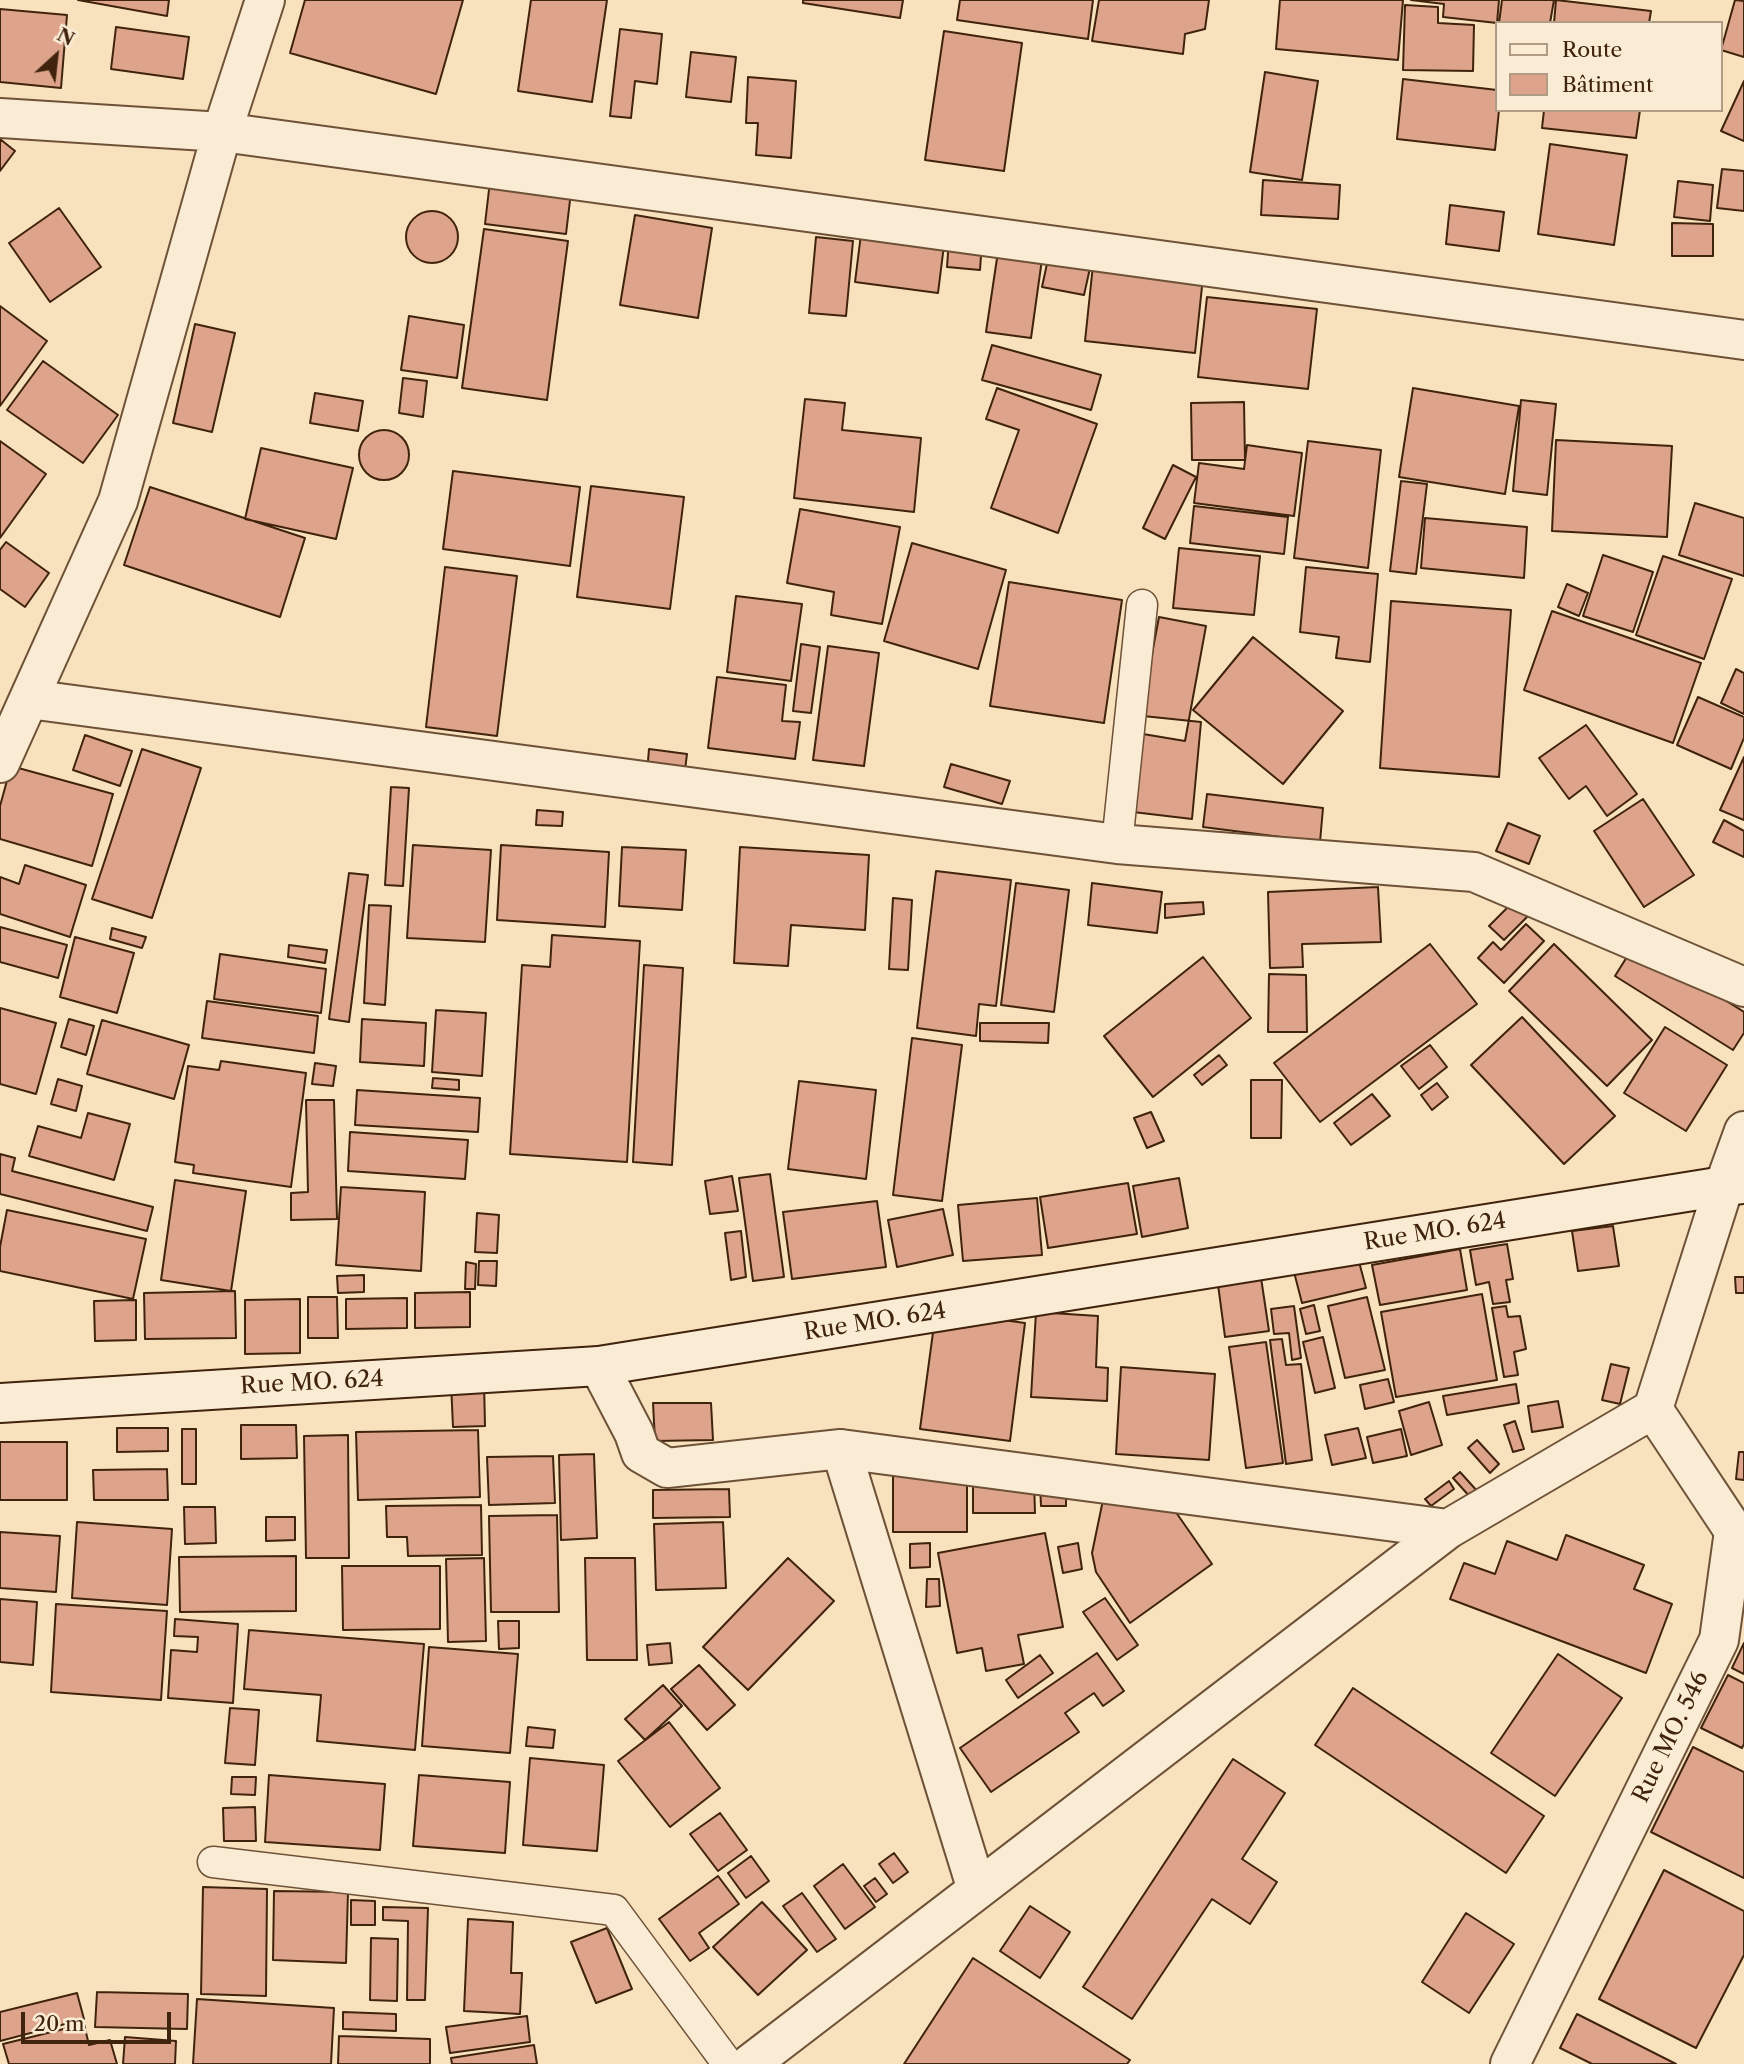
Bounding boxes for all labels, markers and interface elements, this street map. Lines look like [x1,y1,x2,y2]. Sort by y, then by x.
north arrow [21,21,91,91]
legend [1496,21,1723,112]
text: N [53,23,78,51]
text: Route [1562,37,1622,62]
text: Bâtiment [1562,72,1653,97]
street label: Rue MO. 624 [1362,1207,1508,1257]
street label: Rue MO. 624 [802,1297,948,1347]
street label: Rue MO. 624 [240,1365,384,1401]
street label: Rue MO. 546 [1627,1667,1715,1807]
scale bar [24,1997,175,2041]
text: 20 m [34,2011,85,2036]

